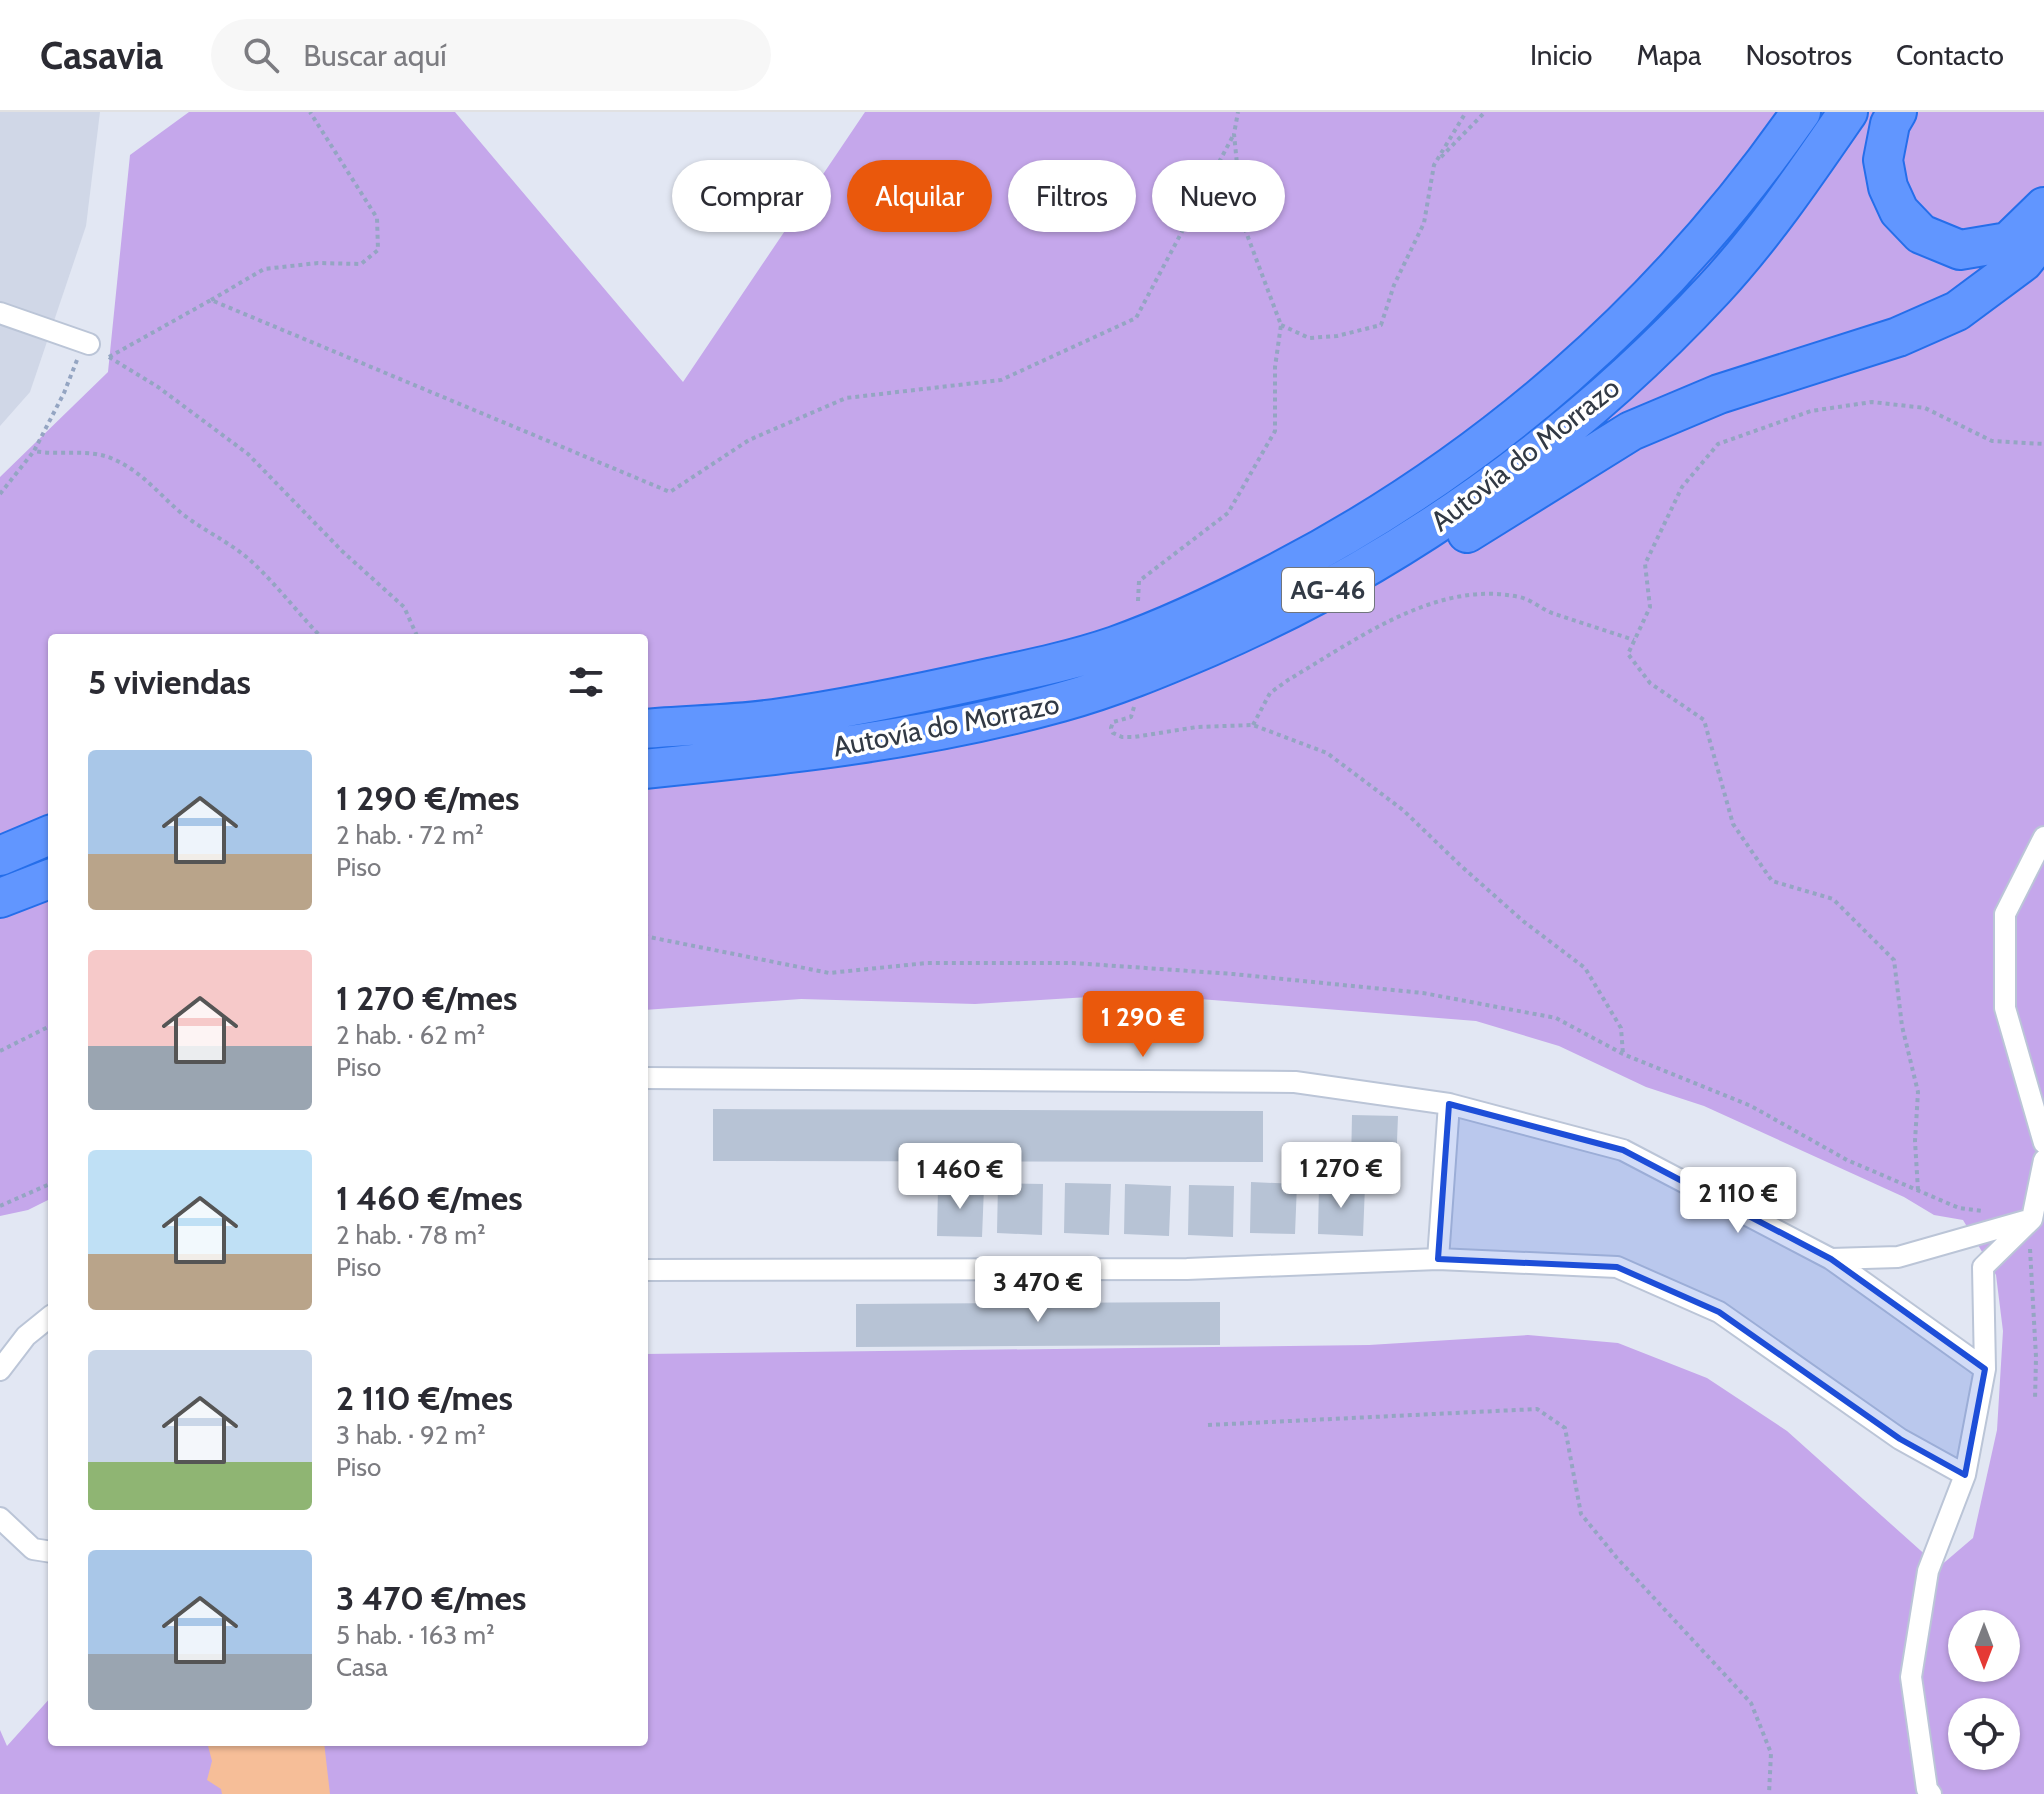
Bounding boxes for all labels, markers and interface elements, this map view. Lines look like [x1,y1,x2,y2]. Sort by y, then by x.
search box [211,19,771,91]
text: Casavia [40,32,163,79]
icon: search [239,33,283,77]
text: Buscar aquí [303,37,447,74]
text: Inicio [1530,38,1593,72]
text: Mapa [1637,38,1702,72]
text: Nosotros [1746,38,1852,72]
text: Contacto [1896,38,2004,72]
chip: Comprar [672,160,831,232]
chip: Alquilar [847,160,992,232]
chip: Filtros [1008,160,1136,232]
chip: Nuevo [1152,160,1285,232]
street label: Autovía do Morrazo [1424,370,1626,538]
road number: AG-46 [1282,568,1374,612]
icon: filters [564,660,608,704]
text: 5 viviendas [88,661,251,703]
street label: Autovía do Morrazo [830,686,1062,764]
text: 1 290 €/mes [336,777,520,819]
icon: home [152,782,248,878]
text: 2 hab. · 72 m² [336,819,484,851]
text: Piso [336,851,381,883]
text: 1 270 €/mes [336,977,517,1019]
icon: home [152,982,248,1078]
pin: 1 290 € [1069,991,1217,1059]
text: 1 290 € [1101,1001,1185,1033]
text: 2 hab. · 62 m² [336,1019,485,1051]
text: Piso [336,1051,381,1083]
pin: 1 270 € [1267,1142,1415,1210]
pin: 1 460 € [886,1143,1034,1211]
text: 1 270 € [1299,1152,1383,1184]
text: 1 460 € [916,1153,1004,1185]
pin: 2 110 € [1664,1167,1812,1235]
text: 1 460 €/mes [336,1177,523,1219]
text: 2 110 € [1698,1177,1778,1209]
icon: home [152,1182,248,1278]
text: 2 hab. · 78 m² [336,1219,486,1251]
text: Piso [336,1251,381,1283]
pin: 3 470 € [964,1256,1112,1324]
text: 3 470 € [993,1266,1083,1298]
text: 2 110 €/mes [336,1377,513,1419]
icon: home [152,1382,248,1478]
text: 3 hab. · 92 m² [336,1419,486,1451]
text: Piso [336,1451,381,1483]
text: 3 470 €/mes [336,1577,526,1619]
icon: home [152,1582,248,1678]
north arrow [1948,1610,2020,1682]
map controls [1948,1610,2020,1770]
text: 5 hab. · 163 m² [336,1619,495,1651]
text: Casa [336,1651,388,1683]
button: locate [1948,1698,2020,1770]

